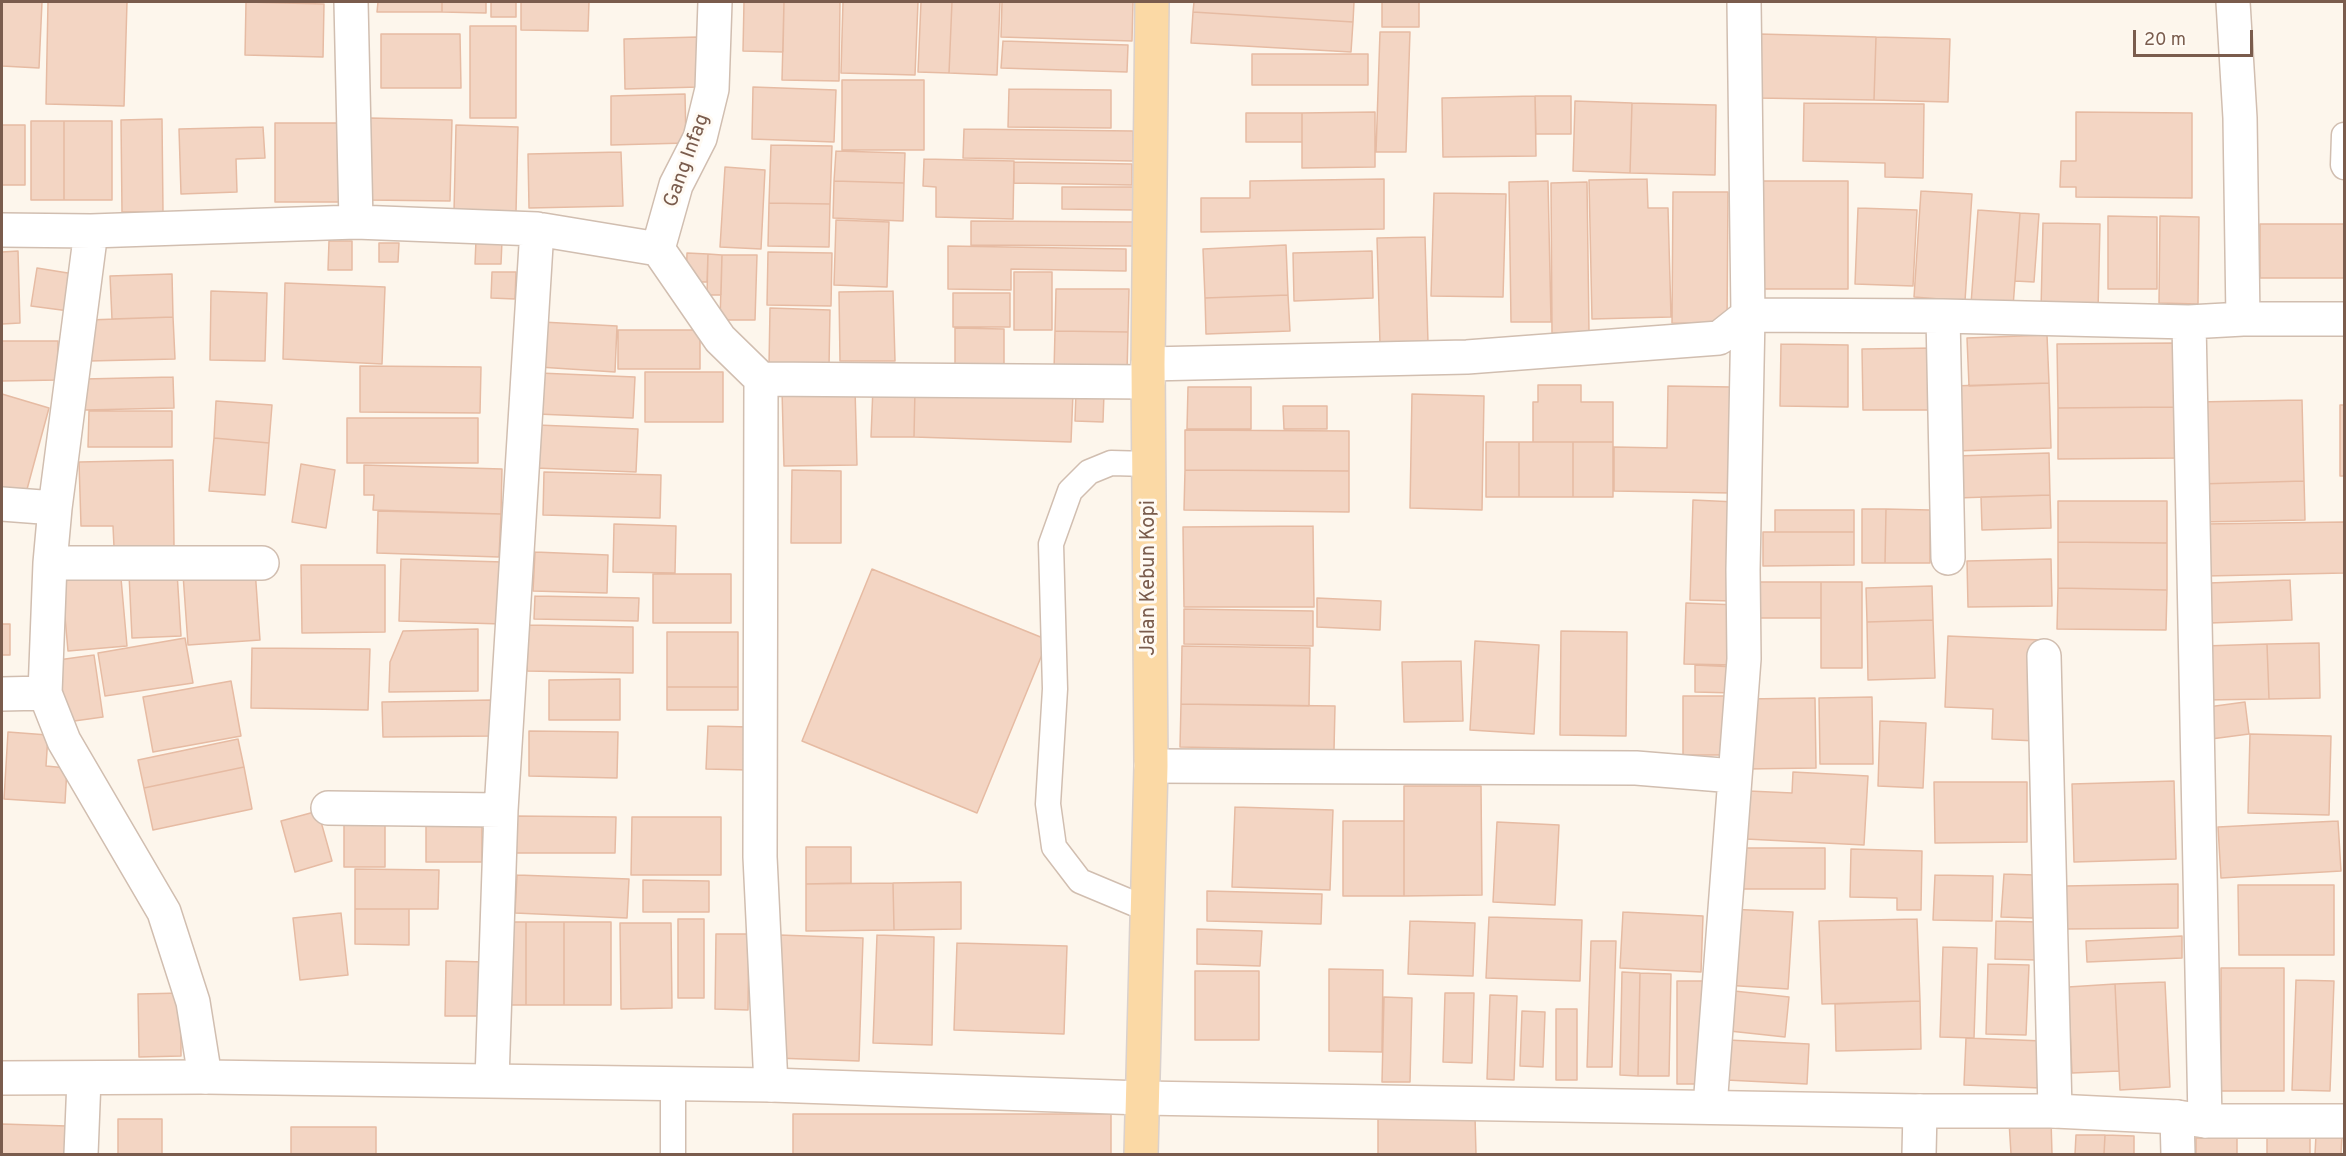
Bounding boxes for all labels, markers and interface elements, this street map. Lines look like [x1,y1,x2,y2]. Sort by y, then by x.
scale bar [2136,18,2256,56]
text: 20 m [2144,29,2186,52]
street label: Gang Infag [660,111,716,211]
street label: Jalan Kebun Kopi [1138,500,1162,656]

